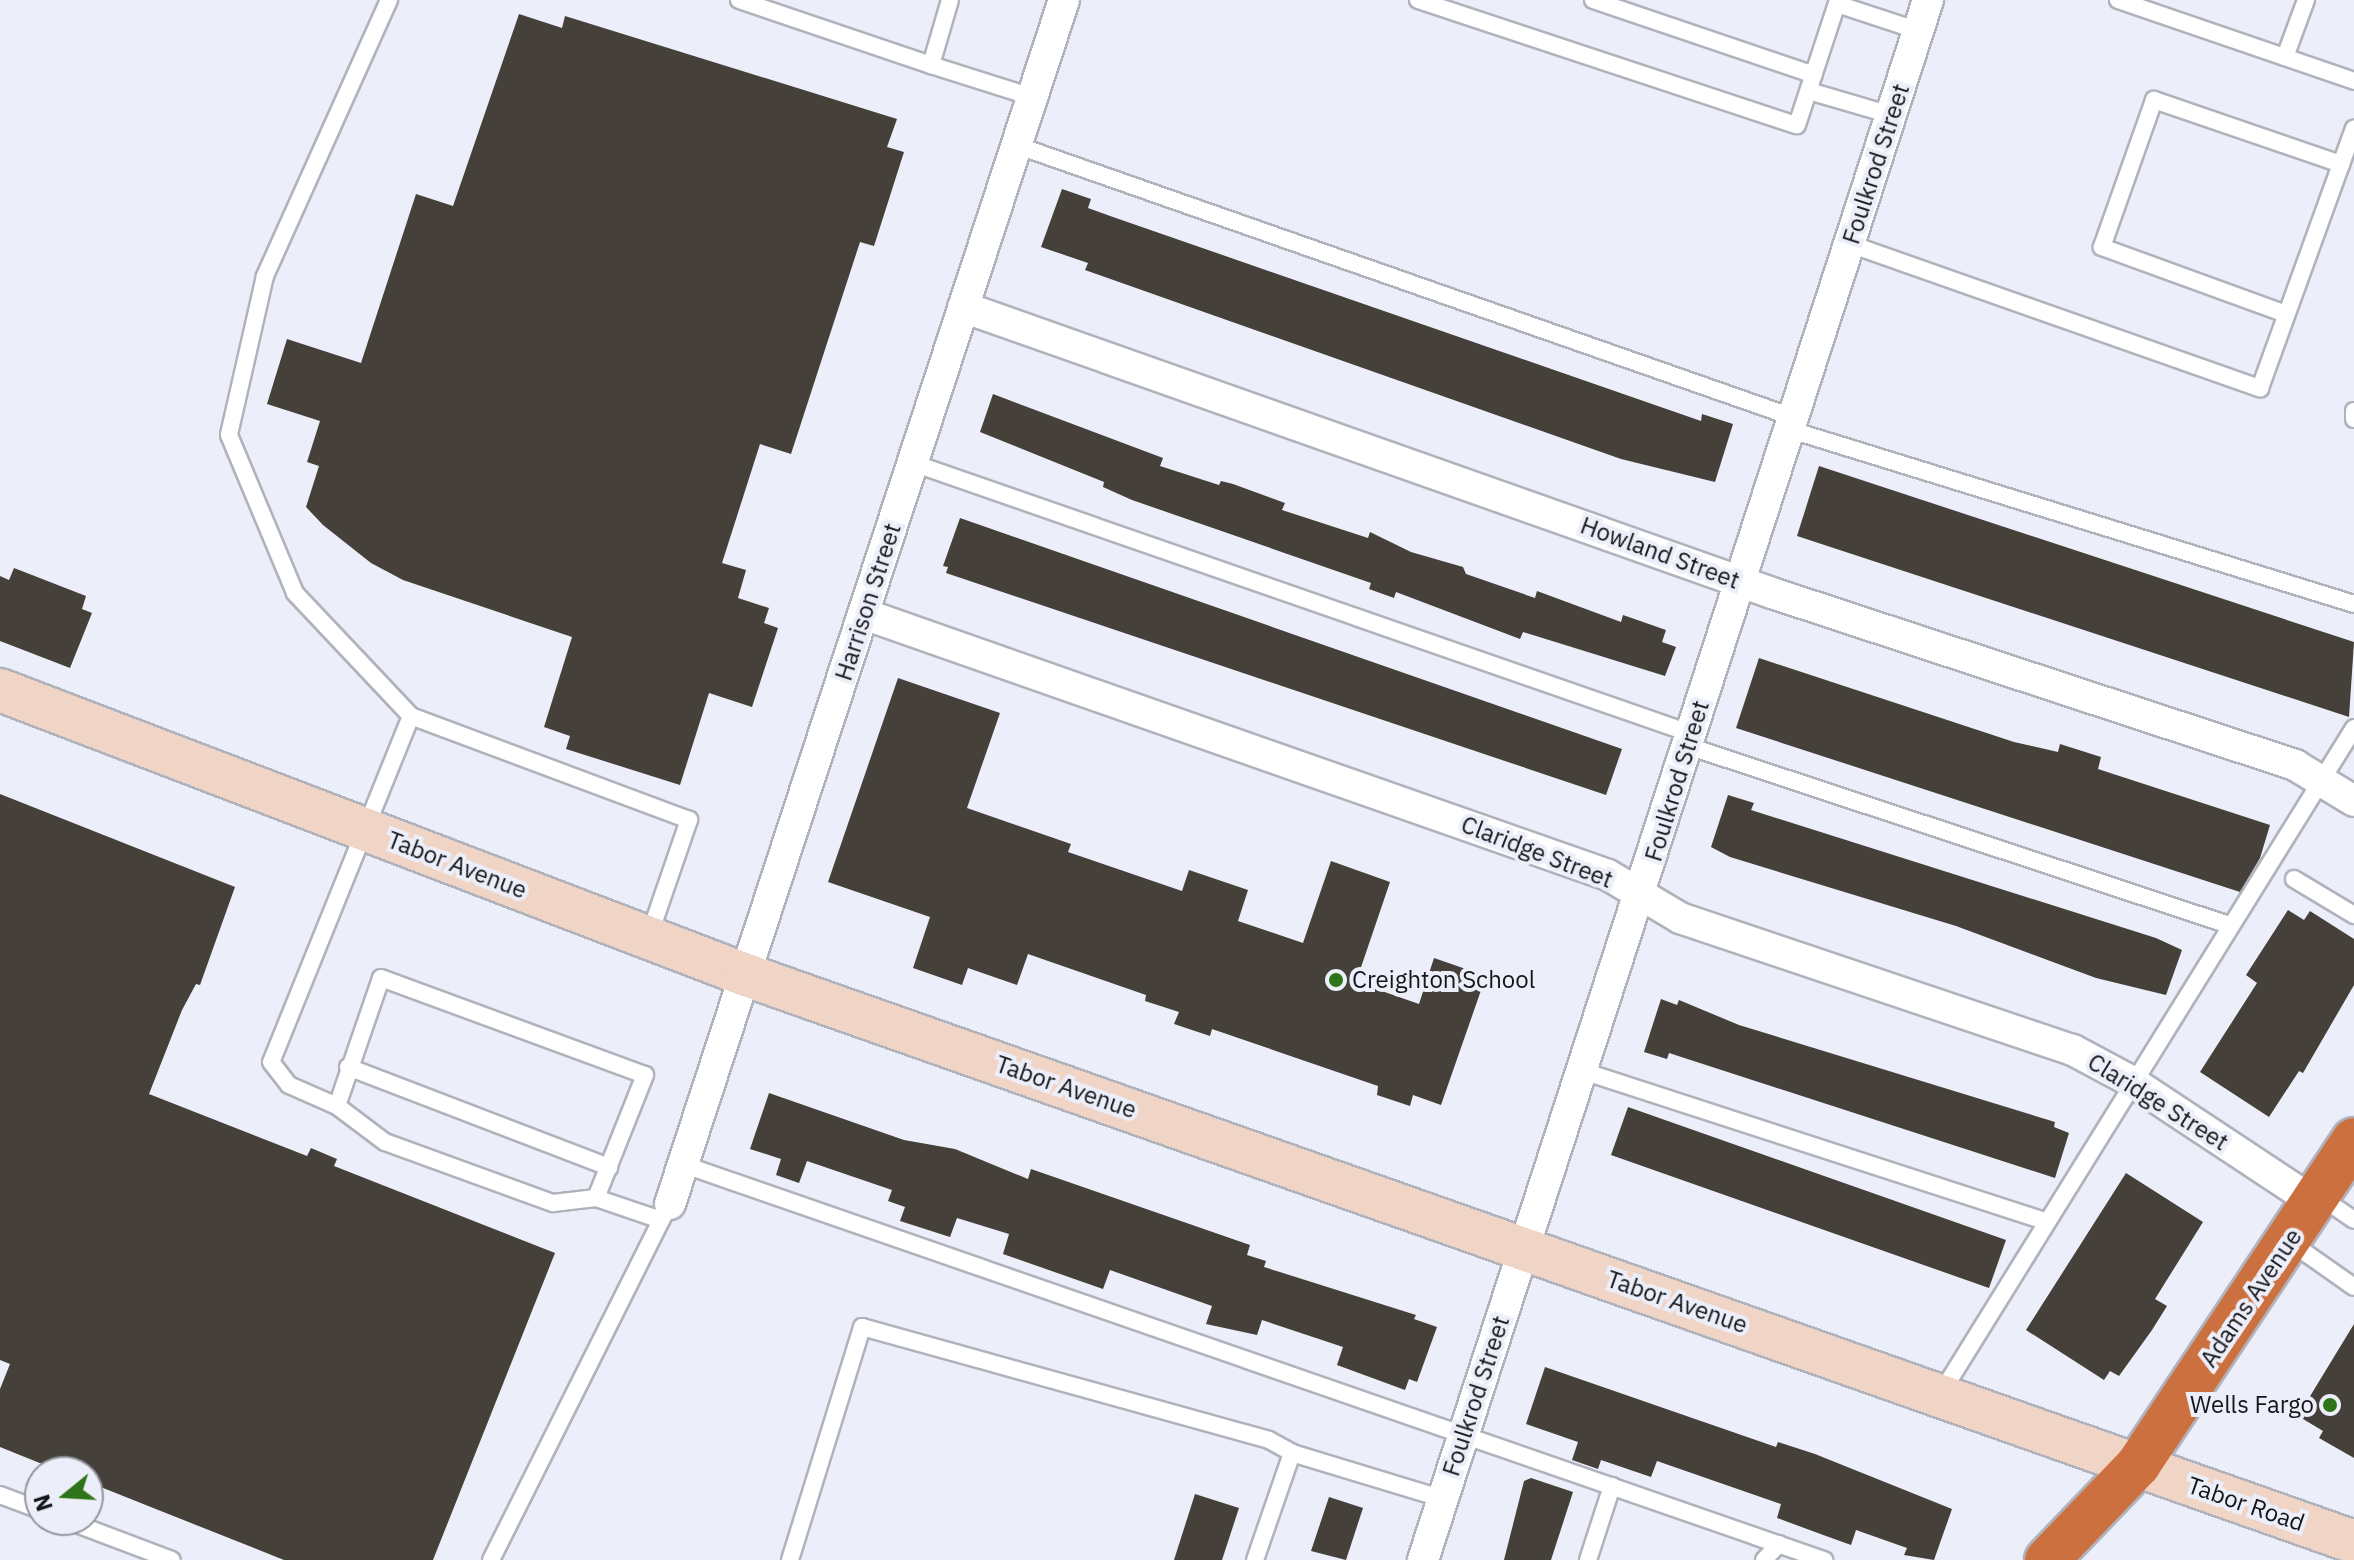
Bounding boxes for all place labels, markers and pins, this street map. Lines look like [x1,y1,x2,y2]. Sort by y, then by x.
place label: Creighton School [1352,966,1535,994]
marker: Creighton School [1327,971,1345,989]
place label: Wells Fargo [2190,1391,2314,1419]
marker: Wells Fargo [2321,1396,2339,1414]

